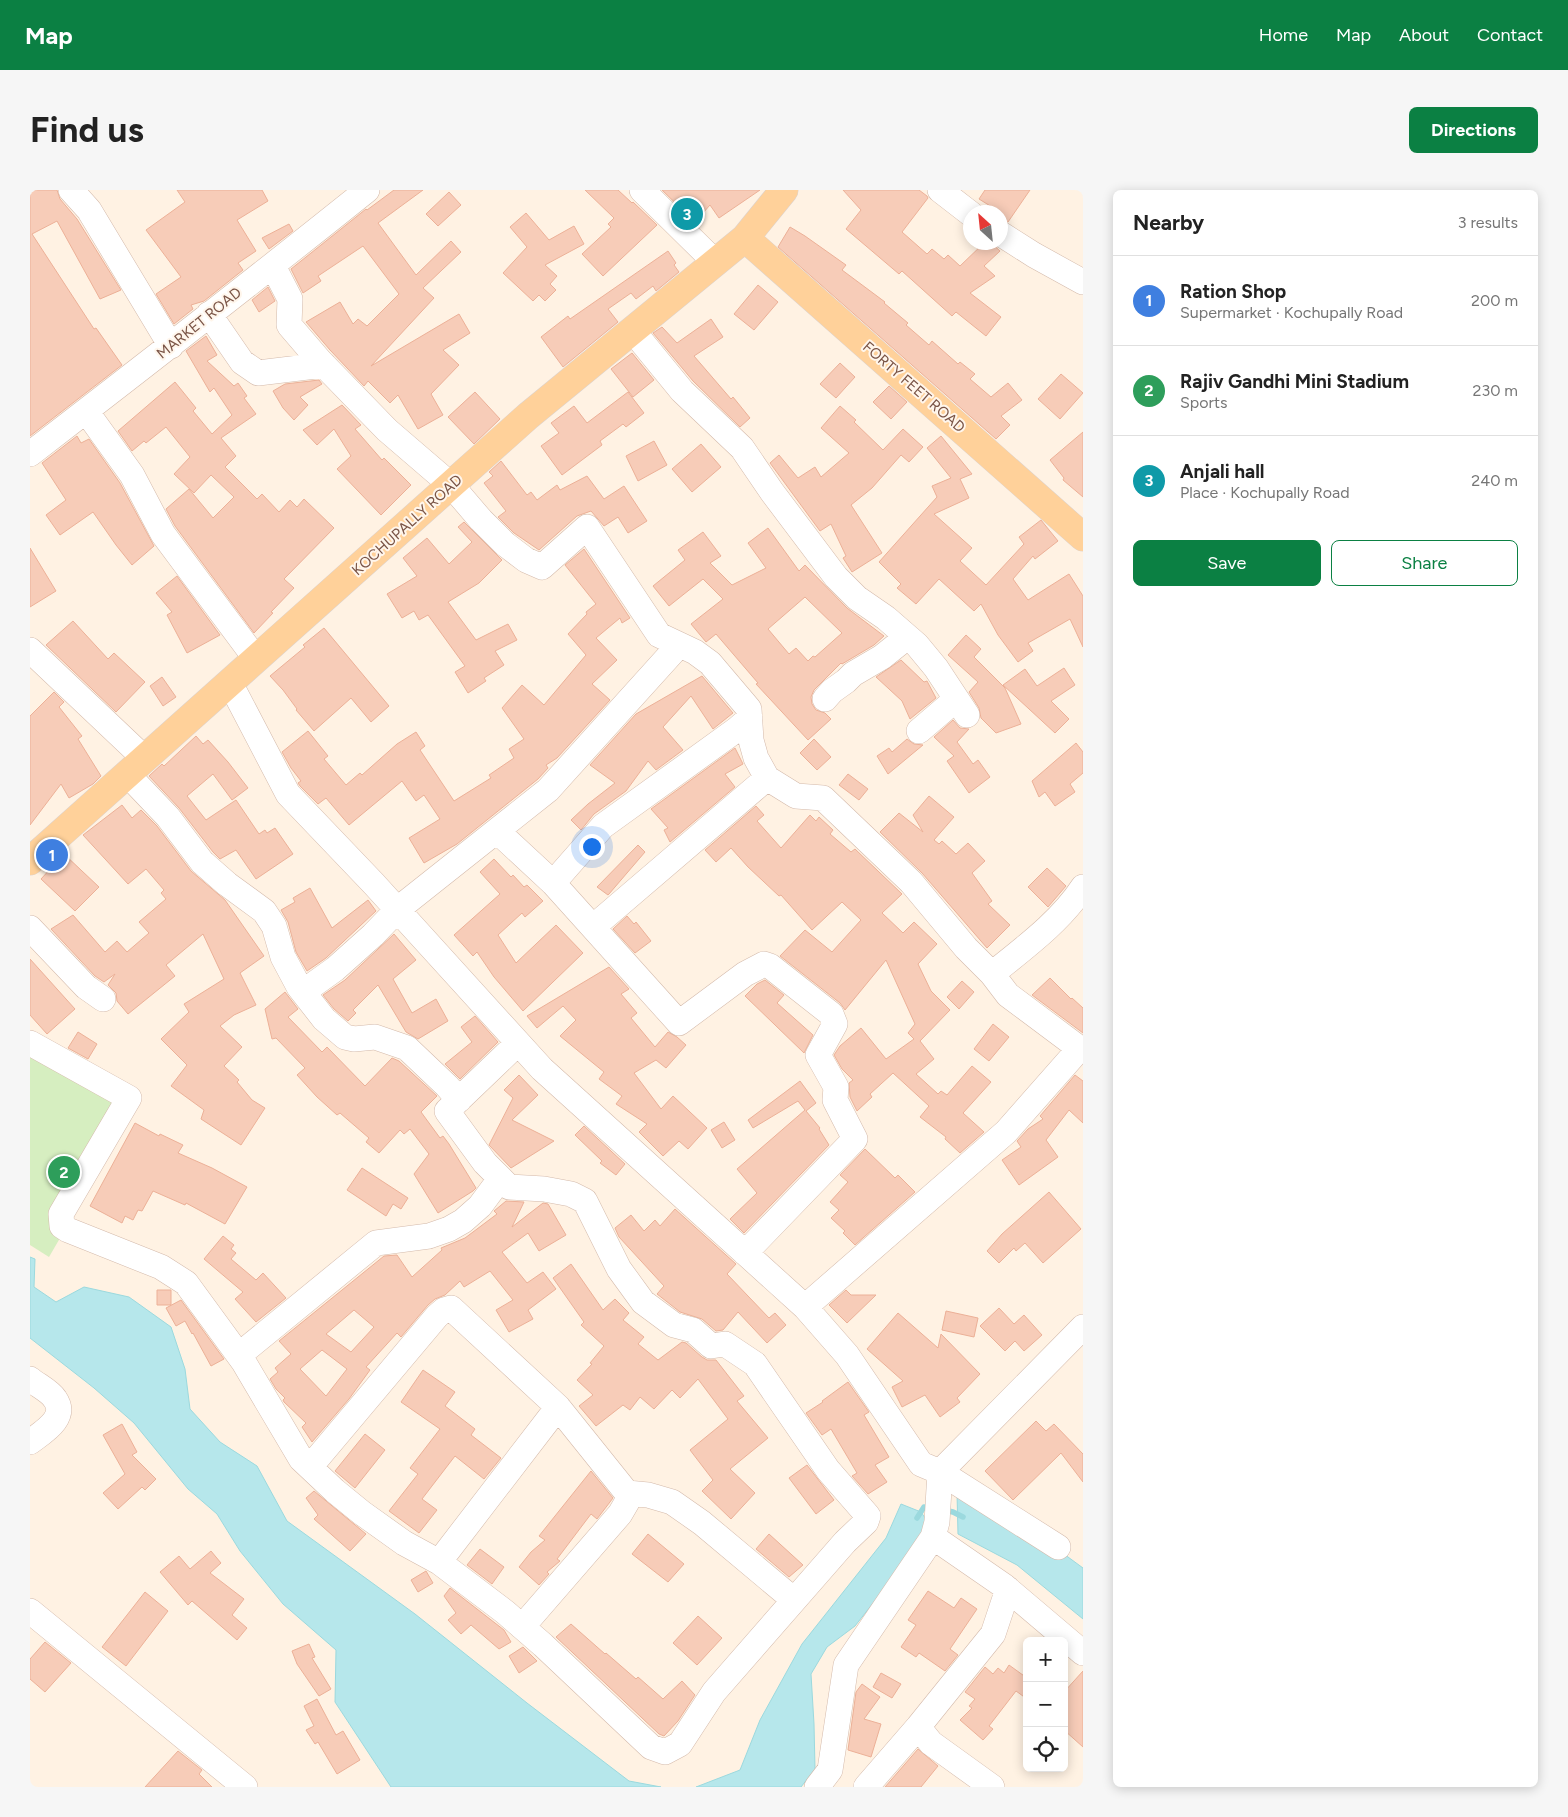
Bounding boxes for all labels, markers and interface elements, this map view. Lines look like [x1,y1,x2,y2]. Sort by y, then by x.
text: Map [25,21,73,50]
text: Home [1259,24,1308,46]
text: Map [1336,24,1371,46]
text: About [1399,24,1449,46]
text: Contact [1477,24,1543,46]
button: Directions [1409,107,1538,153]
text: Find us [30,109,144,151]
pin: 3 [671,195,703,233]
north arrow [963,205,1008,250]
text: Nearby [1133,210,1204,235]
text: 3 results [1458,213,1518,232]
text: Ration Shop [1180,280,1286,303]
street label: MARKET ROAD [153,283,245,363]
text: 1 [1146,291,1152,310]
text: 200 m [1471,291,1518,310]
text: Supermarket · Kochupally Road [1180,303,1403,322]
street label: FORTY FEET ROAD [859,338,969,436]
text: Rajiv Gandhi Mini Stadium [1180,370,1409,393]
text: 2 [1144,381,1154,400]
text: 230 m [1473,381,1518,400]
text: Sports [1180,393,1227,412]
text: Anjali hall [1180,460,1265,483]
street label: KOCHUPALLY ROAD [348,471,466,579]
text: 3 [1145,471,1153,490]
text: 240 m [1471,471,1518,490]
text: Place · Kochupally Road [1180,483,1350,502]
button: Save [1133,540,1321,586]
button: Share [1331,540,1518,586]
your location [579,834,605,860]
pin: 1 [36,836,68,874]
pin: 2 [48,1153,80,1191]
map controls [1023,1637,1068,1772]
button: + [1023,1637,1068,1682]
button: − [1023,1682,1068,1727]
button: locate [1023,1727,1068,1772]

